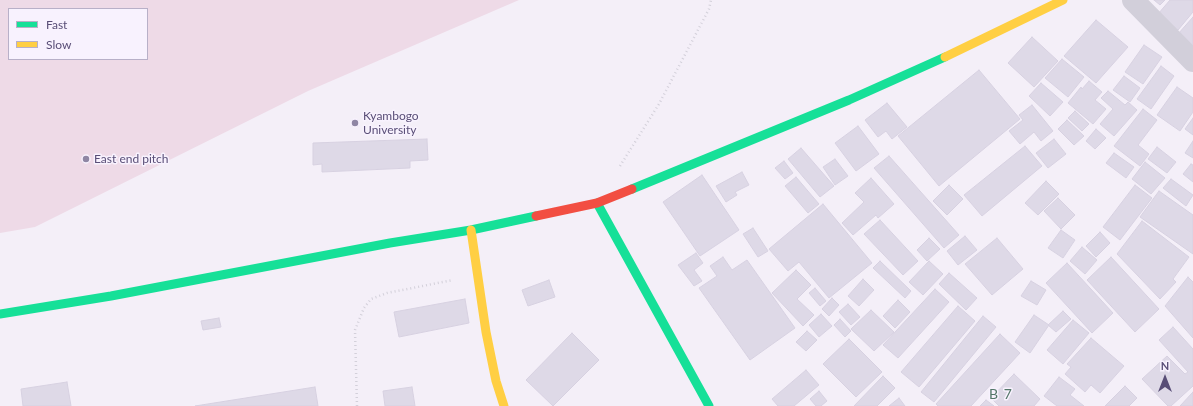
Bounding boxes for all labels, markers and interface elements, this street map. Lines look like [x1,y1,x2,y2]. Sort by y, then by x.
legend [8,8,148,60]
text: Fast [46,17,67,32]
text: Slow [46,37,71,52]
place label: Kyambogo University [363,109,419,137]
marker: Kyambogo University [350,118,360,128]
place label: East end pitch [94,152,169,166]
marker: East end pitch [81,154,91,164]
north arrow [1145,358,1185,398]
text: N [1161,359,1169,372]
district label: B 7 [989,386,1013,402]

